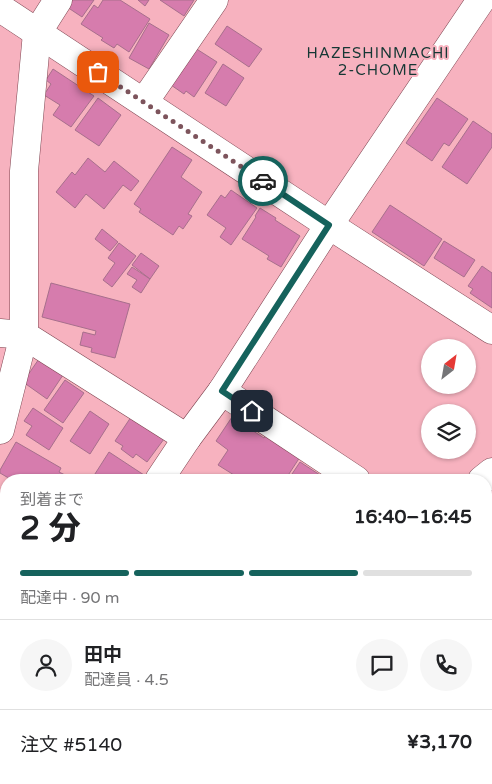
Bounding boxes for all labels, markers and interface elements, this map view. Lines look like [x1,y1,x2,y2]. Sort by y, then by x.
district label: HAZESHINMACHI 2-CHOME [306,44,450,79]
pin [77,51,119,93]
icon: bag [84,58,112,86]
courier [238,156,288,206]
icon: car [249,167,277,195]
north arrow [421,339,476,394]
map controls [421,339,476,459]
pin [231,390,273,432]
icon: home [238,397,266,425]
button: layers [421,404,476,459]
text: 到着まで [20,490,84,510]
text: 16:40–16:45 [354,506,472,528]
text: 2 分 [20,510,80,548]
text: 配達中 · 90 m [20,588,119,608]
button: person [20,639,72,691]
button: chat [356,639,408,691]
button: phone [420,639,472,691]
text: 田中 [84,644,122,666]
text: 配達員 · 4.5 [84,670,169,690]
text: ¥3,170 [407,731,472,753]
text: 注文 #5140 [20,734,122,756]

